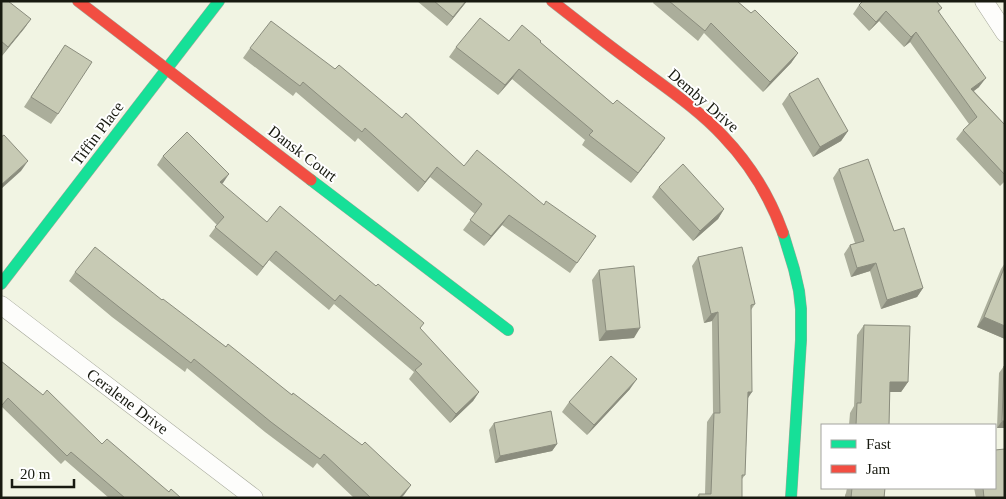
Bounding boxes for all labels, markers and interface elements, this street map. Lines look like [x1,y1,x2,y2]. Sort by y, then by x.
street label: Demby Drive [664,65,742,136]
street label: Tiffin Place [68,98,127,168]
street label: Dansk Court [265,122,341,185]
street label: Ceralene Drive [84,365,172,437]
legend [821,424,996,489]
text: Fast [866,436,892,452]
scale bar [12,456,75,488]
text: Jam [866,461,890,477]
text: 20 m [20,466,51,482]

